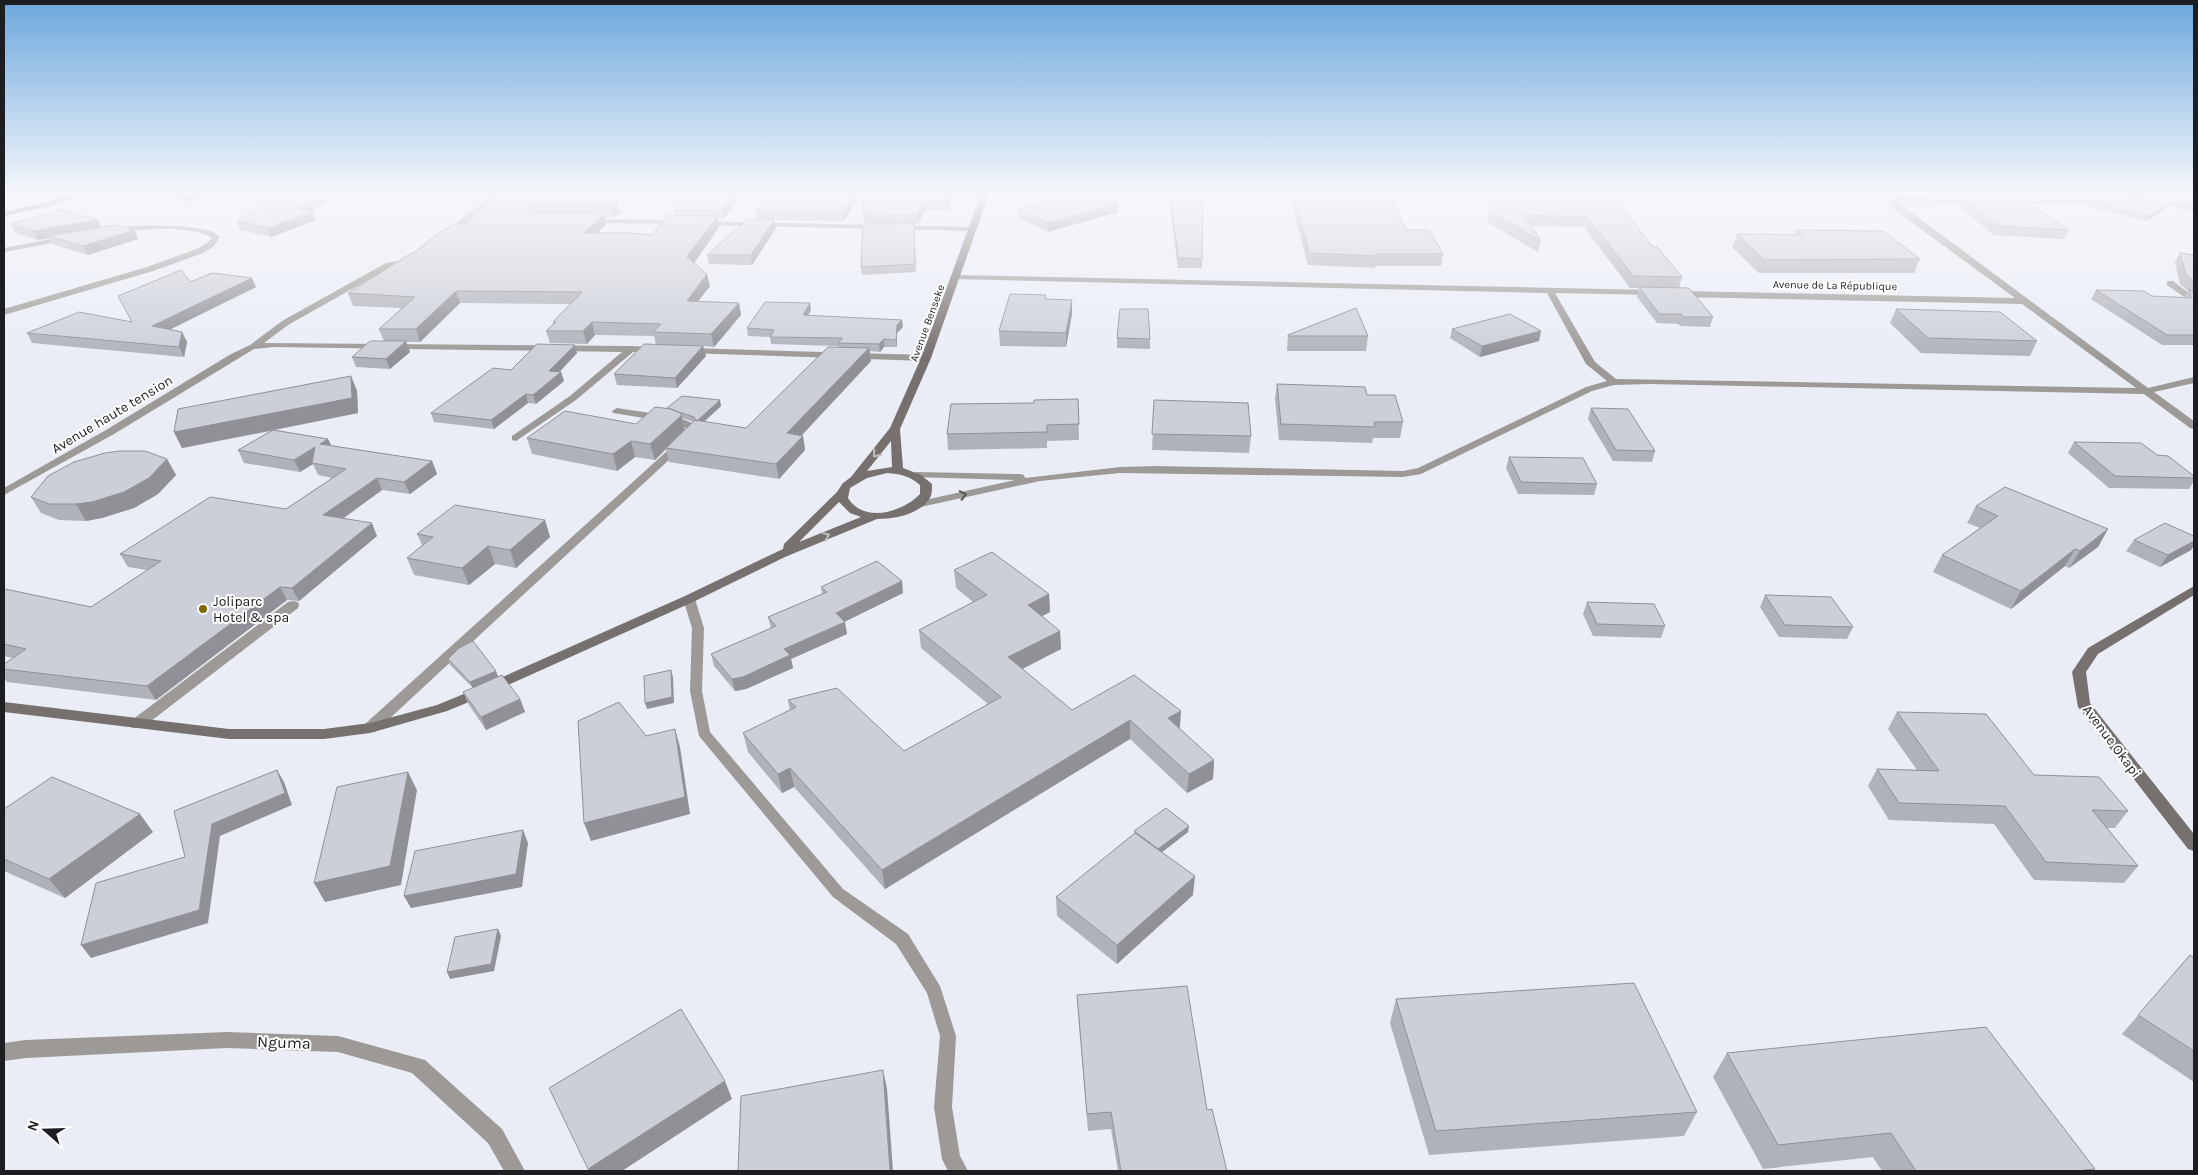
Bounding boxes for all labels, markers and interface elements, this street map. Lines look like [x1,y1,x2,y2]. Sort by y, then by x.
street label: Avenue de La République [1773,278,1898,293]
street label: Avenue Benseke [907,282,948,364]
street label: Avenue haute tension [49,372,176,457]
one-way arrow [872,448,881,457]
one-way arrow [959,490,968,501]
one-way arrow [821,531,830,542]
place label: Joliparc Hotel & spa [213,593,289,626]
marker: Joliparc Hotel & spa [197,603,209,615]
street label: Avenue Okapi [2079,702,2144,781]
street label: Nguma [257,1032,311,1053]
north arrow [20,1105,70,1155]
text: N [24,1118,43,1133]

